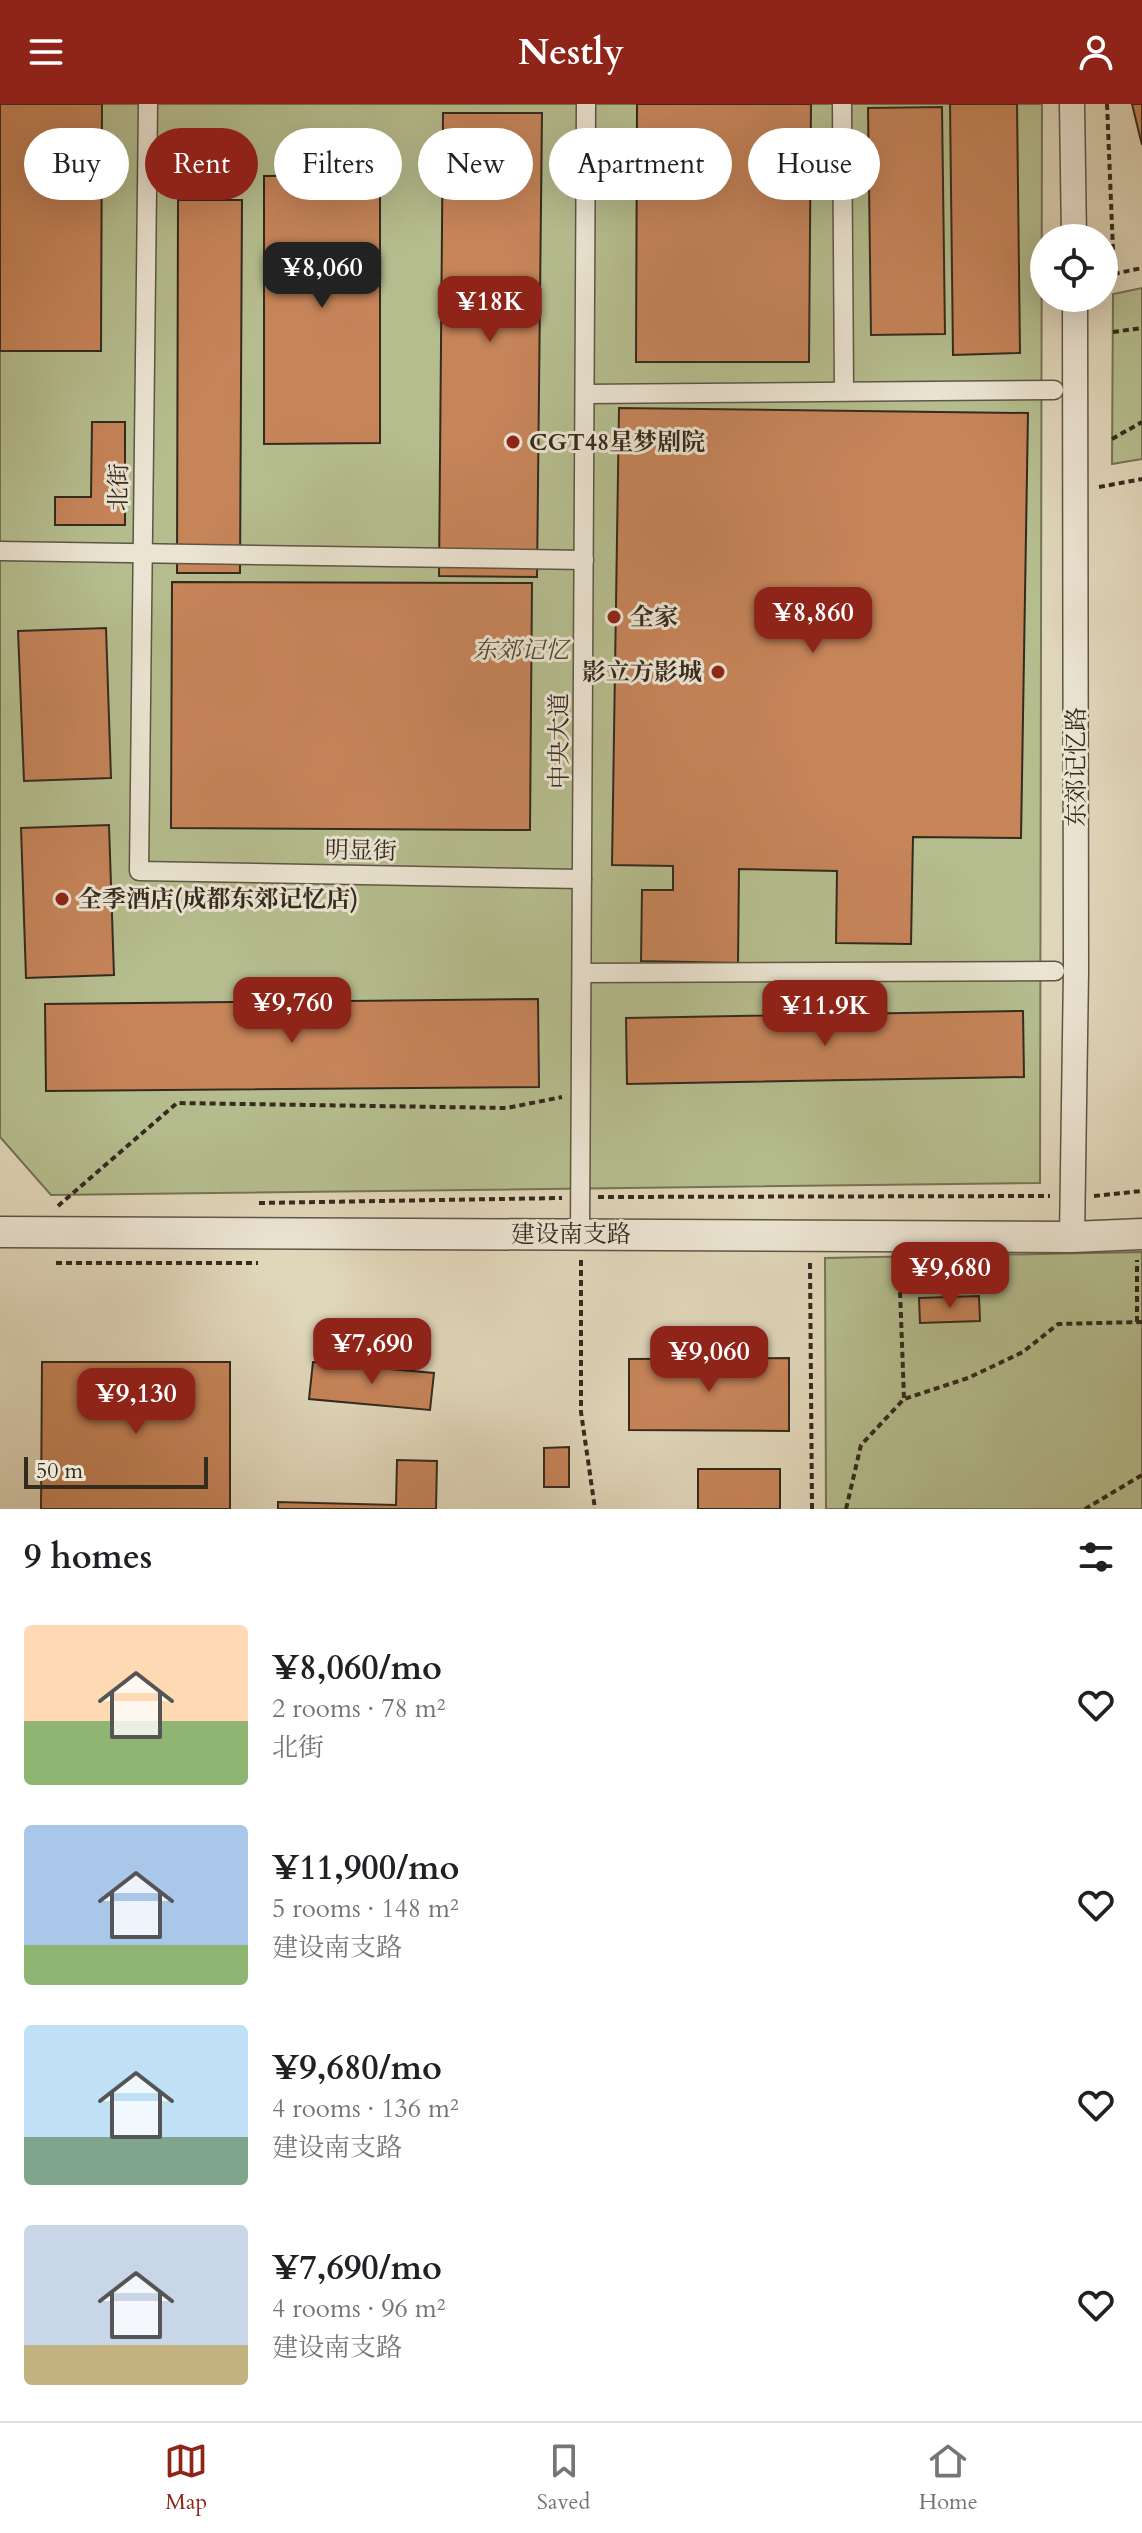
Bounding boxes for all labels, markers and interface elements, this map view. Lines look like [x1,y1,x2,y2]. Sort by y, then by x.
text: Nestly [518,28,624,77]
icon: menu [24,30,68,74]
icon: person [1074,30,1118,74]
chip: Buy [24,128,129,200]
chip: Rent [145,128,258,200]
chip: Filters [274,128,402,200]
chip: New [418,128,533,200]
chip: Apartment [549,128,732,200]
chip: House [748,128,880,200]
map controls [1030,224,1118,312]
button: locate [1030,224,1118,312]
pin: ¥8,060 [257,242,387,310]
text: ¥8,060 [281,250,363,285]
pin: ¥18K [443,276,537,344]
text: ¥18K [456,284,524,319]
place label: CGT48星梦剧院 [529,426,705,459]
marker: CGT48星梦剧院 [504,433,522,451]
street label: 北街 [102,463,136,511]
pin: ¥8,860 [748,587,878,655]
text: ¥8,860 [772,595,854,630]
place label: 全家 [630,601,678,634]
marker: 全家 [605,608,623,626]
park label: 东郊记忆 [473,634,571,667]
place label: 影立方影城 [582,656,702,689]
marker: 影立方影城 [709,663,727,681]
street label: 中央大道 [543,693,576,789]
street label: 东郊记忆路 [1060,707,1093,827]
street label: 明显街 [325,834,397,868]
place label: 全季酒店(成都东郊记忆店) [78,883,358,916]
marker: 全季酒店(成都东郊记忆店) [53,890,71,908]
pin: ¥9,760 [227,977,357,1045]
pin: ¥11.9K [760,980,890,1048]
text: ¥9,760 [251,985,333,1020]
text: ¥11.9K [780,988,870,1023]
street label: 建设南支路 [511,1218,631,1251]
pin: ¥9,680 [885,1242,1015,1310]
text: ¥9,680 [909,1250,991,1285]
pin: ¥7,690 [307,1318,437,1386]
text: ¥7,690 [331,1326,413,1361]
pin: ¥9,060 [644,1326,774,1394]
text: ¥9,060 [668,1334,750,1369]
pin: ¥9,130 [71,1368,201,1436]
text: ¥9,130 [95,1376,177,1411]
scale bar [24,1453,208,1489]
text: 50 m [36,1456,83,1486]
text: 9 homes [24,1534,152,1580]
icon: filters [1074,1535,1118,1579]
text: ¥8,060/mo [272,1645,442,1691]
icon: home [88,1657,184,1753]
icon: heart [1074,1683,1118,1727]
text: 2 rooms · 78 m² [272,1691,445,1726]
text: 北街 [272,1730,324,1765]
text: ¥11,900/mo [272,1845,459,1891]
icon: home [88,1857,184,1953]
icon: heart [1074,1883,1118,1927]
text: 5 rooms · 148 m² [272,1891,459,1926]
text: 建设南支路 [272,1930,402,1965]
text: ¥9,680/mo [272,2045,442,2091]
icon: home [88,2057,184,2153]
icon: heart [1074,2083,1118,2127]
text: 4 rooms · 136 m² [272,2091,459,2126]
text: 建设南支路 [272,2130,402,2165]
text: ¥7,690/mo [272,2245,442,2291]
icon: home [88,2257,184,2353]
icon: heart [1074,2283,1118,2327]
text: 4 rooms · 96 m² [272,2291,445,2326]
text: 建设南支路 [272,2330,402,2365]
tab: Map [164,2439,208,2517]
tab: Saved [537,2439,590,2517]
tab: Home [919,2439,978,2517]

